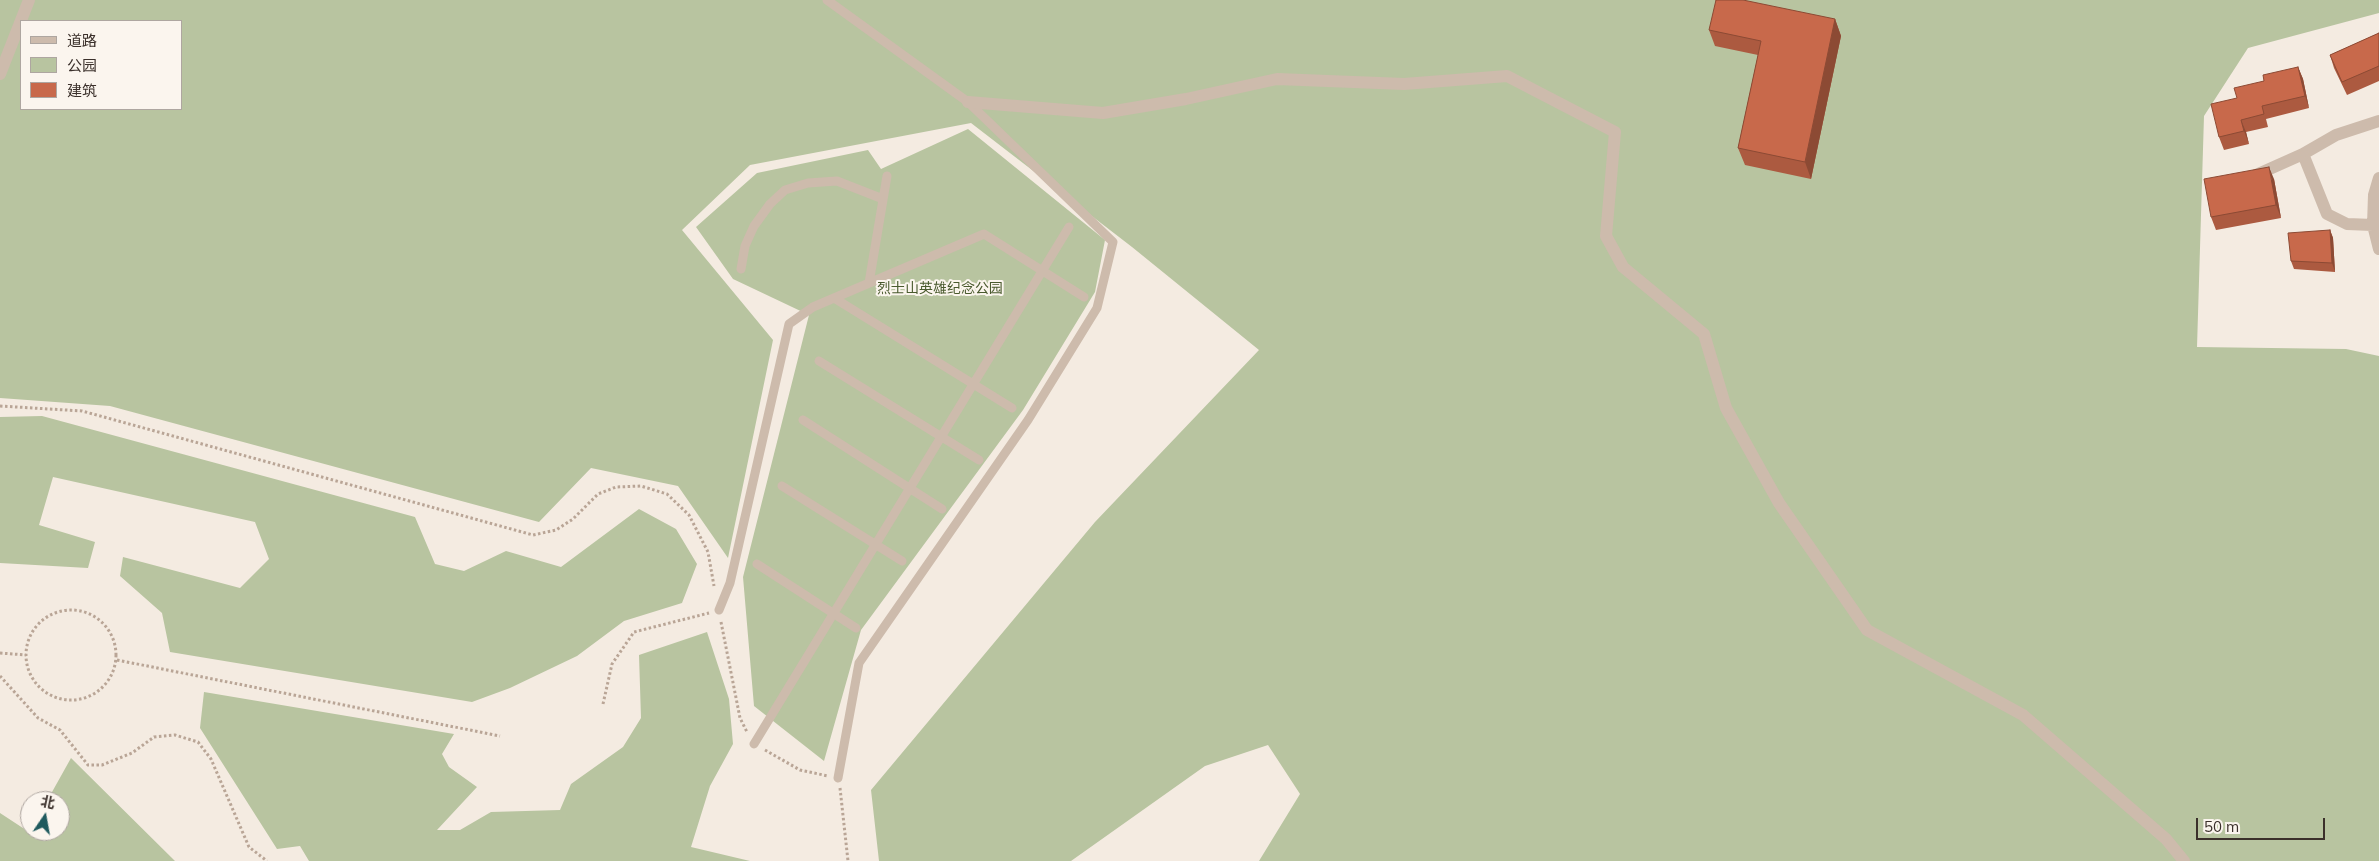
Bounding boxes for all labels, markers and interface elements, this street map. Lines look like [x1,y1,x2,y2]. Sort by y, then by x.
legend [20,20,182,110]
text: 道路 [67,31,97,50]
text: 公园 [67,56,97,75]
text: 建筑 [67,81,97,100]
park label: 烈士山英雄纪念公园 [877,281,1003,297]
north arrow [20,791,70,841]
text: 北 [39,792,57,813]
scale bar [2199,808,2328,840]
text: 50 m [2204,817,2239,836]

